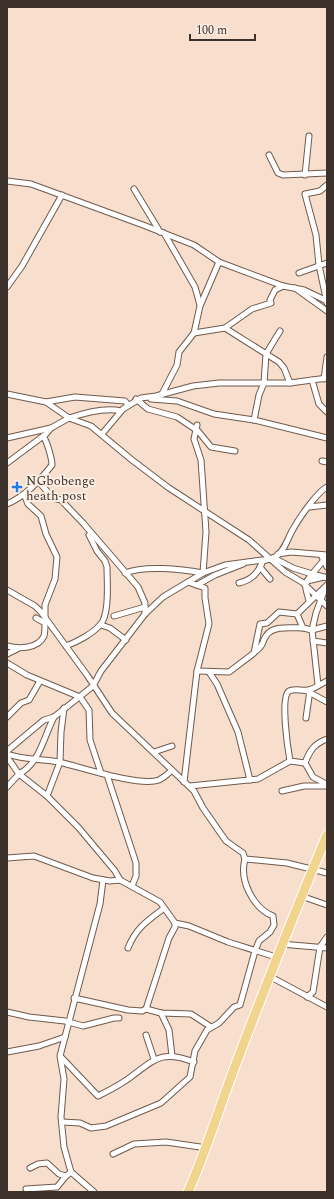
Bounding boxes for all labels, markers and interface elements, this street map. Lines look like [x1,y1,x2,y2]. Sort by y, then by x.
scale bar [190,16,255,42]
text: 100 m [196,21,227,40]
place label: NGbobenge heath post [26,471,95,506]
marker: NGbobenge heath post [11,481,23,493]

